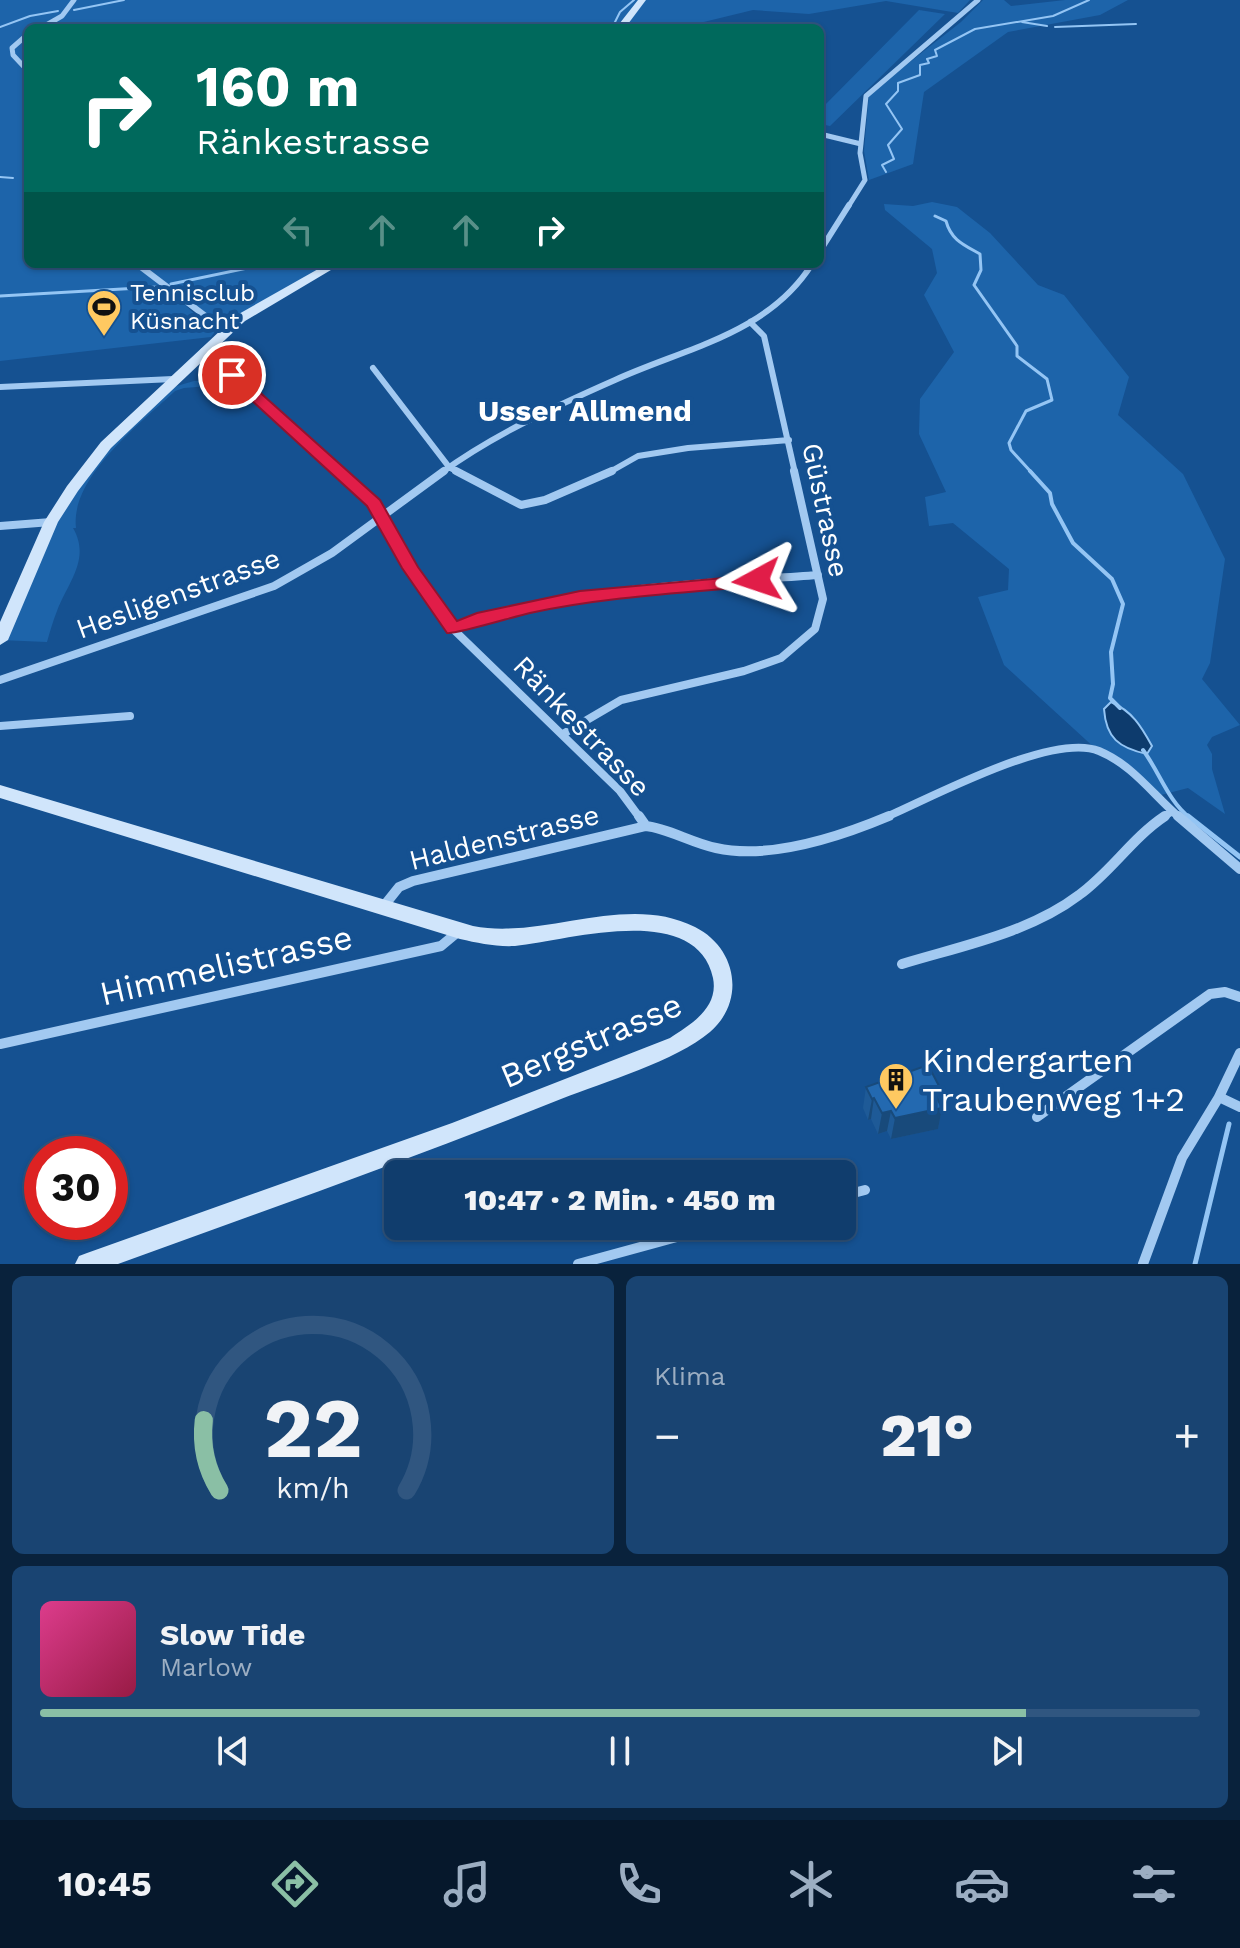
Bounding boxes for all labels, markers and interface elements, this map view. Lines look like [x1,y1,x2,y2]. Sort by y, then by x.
text: 160 m [196,54,359,120]
icon: right [64,56,168,160]
text: Ränkestrasse [196,121,430,163]
icon: left [276,208,320,252]
icon: ahead [360,208,404,252]
icon: ahead [444,208,488,252]
icon: right [528,208,572,252]
place label: Tennisclub Küsnacht [130,279,255,335]
sports icon: Tennisclub Küsnacht [85,288,123,338]
pin [198,341,266,409]
icon: arrive [210,353,254,397]
district label: Usser Allmend [478,393,692,428]
street label: Güstrasse [795,440,856,580]
position arrow [715,538,799,622]
street label: Hesligenstrasse [72,541,285,646]
street label: Ränkestrasse [506,649,657,803]
street label: Haldenstrasse [406,798,603,877]
street label: Himmelistrasse [96,916,356,1014]
street label: Bergstrasse [494,984,688,1096]
place label: Kindergarten Traubenweg 1+2 [922,1040,1185,1119]
building icon: Kindergarten Traubenweg 1+2 [877,1061,915,1111]
speed limit sign: 30 [24,1136,128,1240]
text: 10:47 · 2 Min. · 450 m [464,1182,776,1217]
text: Klima [654,1361,725,1391]
text: 22 [263,1380,363,1477]
text: 21° [880,1400,974,1471]
text: − [654,1410,681,1462]
text: + [1173,1410,1200,1462]
text: km/h [276,1471,350,1505]
text: Slow Tide [160,1617,305,1652]
text: Marlow [160,1652,252,1682]
icon: previous [211,1729,255,1773]
icon: pause [598,1729,642,1773]
icon: next [985,1729,1029,1773]
icon: directions [267,1856,323,1912]
icon: music [439,1856,495,1912]
icon: phone [611,1856,667,1912]
icon: climate [783,1856,839,1912]
icon: car [954,1856,1010,1912]
icon: filters [1126,1856,1182,1912]
text: 10:45 [58,1863,152,1905]

